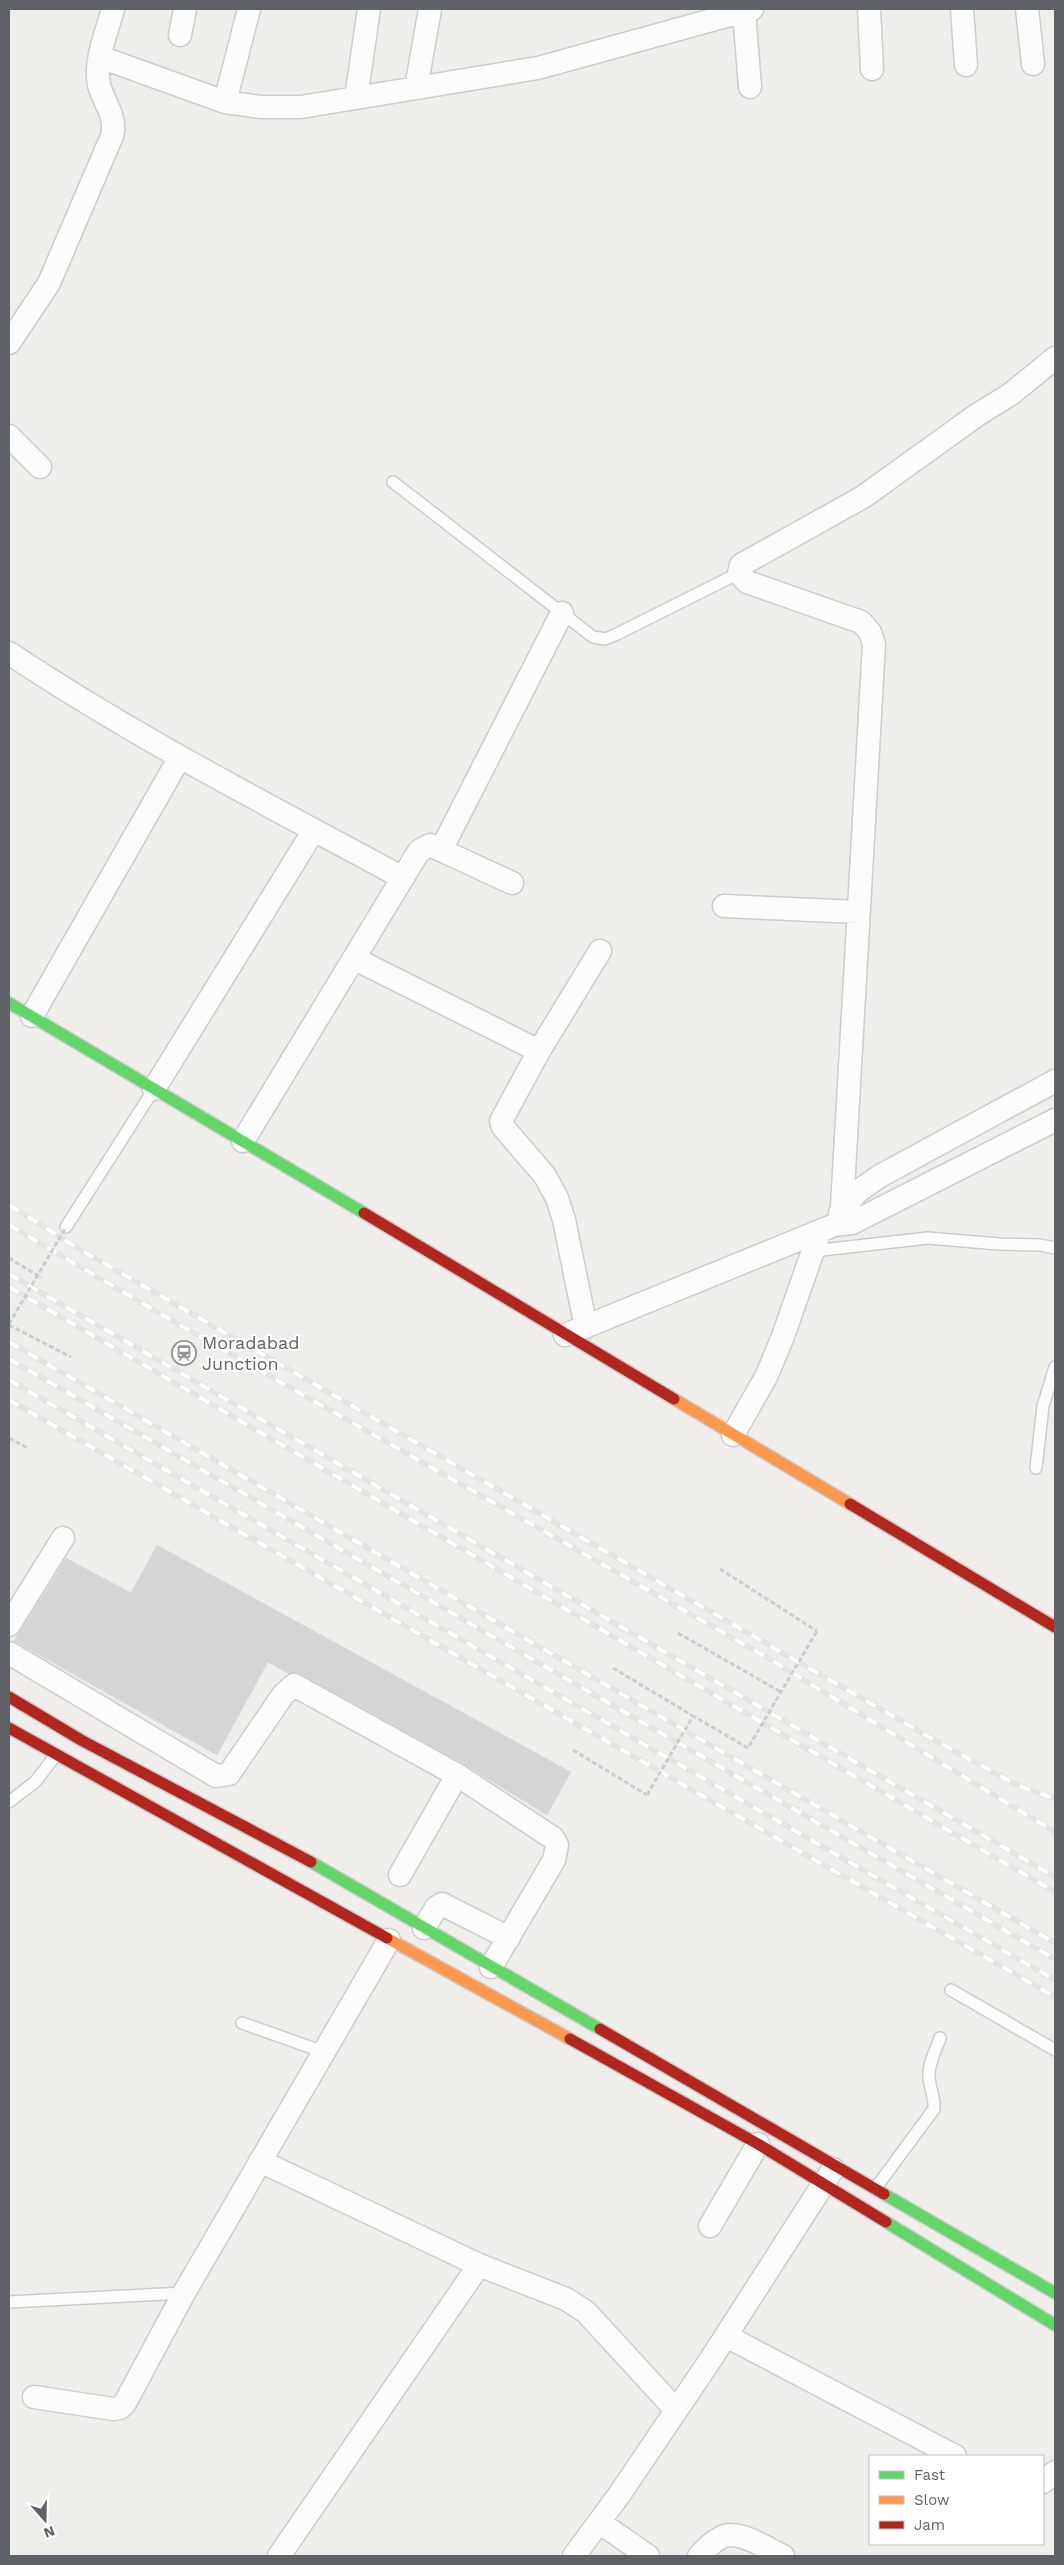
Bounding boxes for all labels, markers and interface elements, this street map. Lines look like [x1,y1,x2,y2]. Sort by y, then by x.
place label: Moradabad Junction [202,1332,300,1374]
station icon: Moradabad Junction [171,1340,197,1366]
legend [869,2455,1044,2545]
text: Fast [914,2466,946,2484]
text: Slow [914,2491,950,2509]
north arrow [20,2495,70,2545]
text: Jam [914,2516,945,2534]
text: N [42,2523,57,2542]

